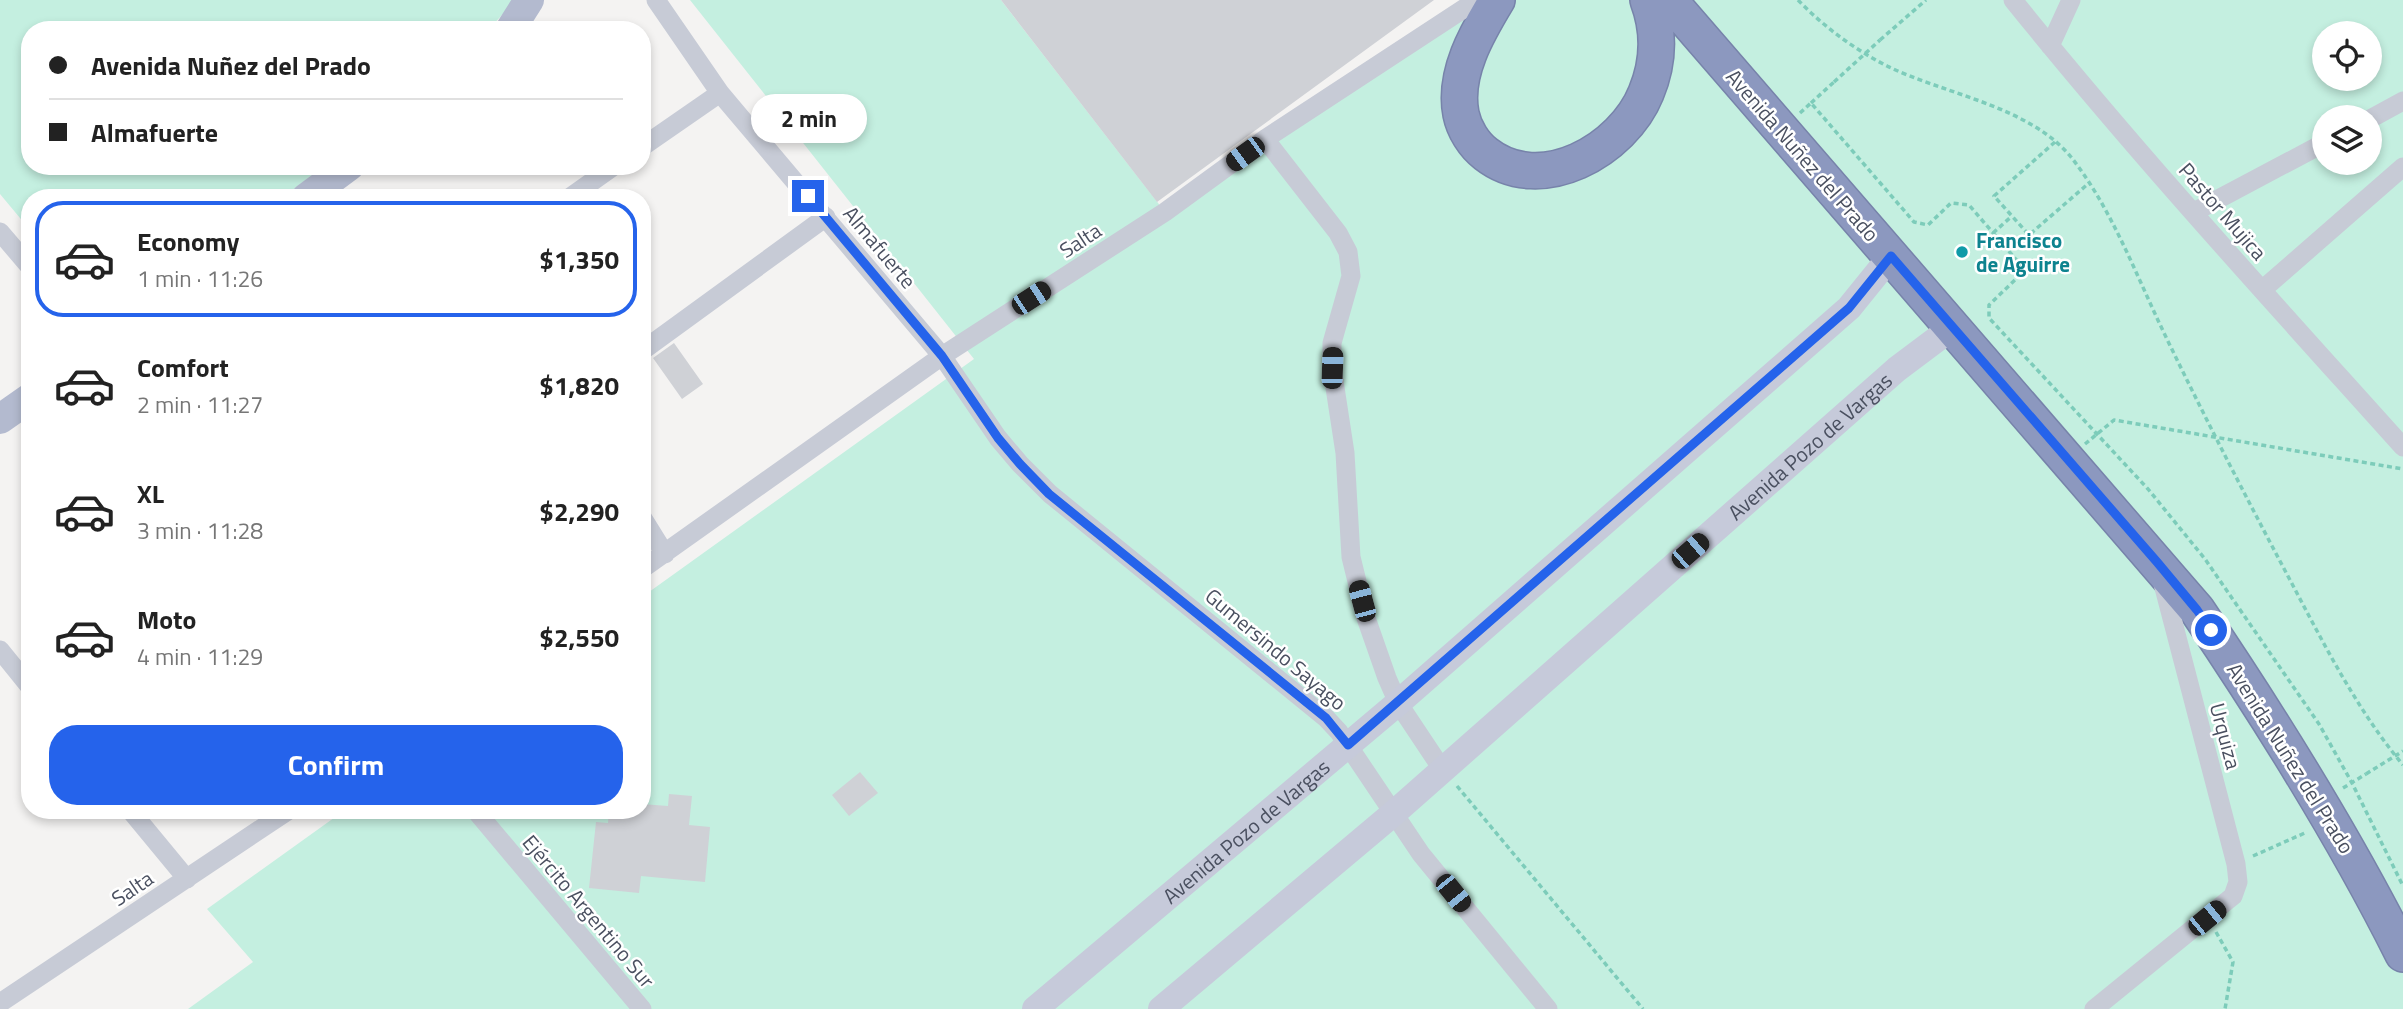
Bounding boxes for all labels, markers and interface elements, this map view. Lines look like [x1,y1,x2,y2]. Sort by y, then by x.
map controls [2312,21,2382,175]
button: locate [2312,21,2382,91]
text: Avenida Nuñez del Prado [91,46,371,85]
street label: Avenida Nuñez del Prado [1719,62,1887,248]
callout: 2 min [750,94,866,144]
text: 2 min [781,101,837,136]
button: layers [2312,105,2382,175]
text: Almafuerte [91,113,218,152]
car [1222,133,1269,175]
street label: Pastor Mujica [2171,155,2275,267]
route end [792,180,824,212]
street label: Almafuerte [836,199,924,295]
street label: Salta [1053,214,1108,266]
text: Economy [137,222,239,261]
place label: Francisco de Aguirre [1976,224,2070,280]
icon: car [53,228,116,291]
text: $1,350 [539,240,619,279]
marker: Francisco de Aguirre [1954,244,1970,260]
text: 1 min · 11:26 [137,261,263,296]
car [1008,278,1055,318]
car [1321,347,1344,389]
text: Comfort [137,348,229,387]
icon: car [53,354,116,417]
street label: Avenida Pozo de Vargas [1720,364,1899,528]
text: $1,820 [539,366,619,405]
text: 2 min · 11:27 [137,387,263,422]
text: XL [137,474,164,513]
icon: car [53,480,116,543]
text: $2,290 [539,492,619,531]
text: 3 min · 11:28 [137,513,263,548]
car [1668,529,1713,573]
car [1347,578,1378,624]
street label: Gumersindo Sayago [1198,580,1354,718]
text: Moto [137,600,196,639]
icon: car [53,606,116,669]
route start [2195,614,2227,646]
text: $2,550 [539,618,619,657]
text: 4 min · 11:29 [137,639,263,674]
street label: Avenida Nuñez del Prado [2219,656,2363,860]
street label: Urquiza [2202,699,2250,773]
button: Confirm [49,725,623,805]
street label: Avenida Pozo de Vargas [1155,751,1337,911]
street label: Ejército Argentino Sur [515,827,663,995]
street label: Salta [105,862,160,914]
car [1432,870,1475,916]
car [2185,897,2230,939]

